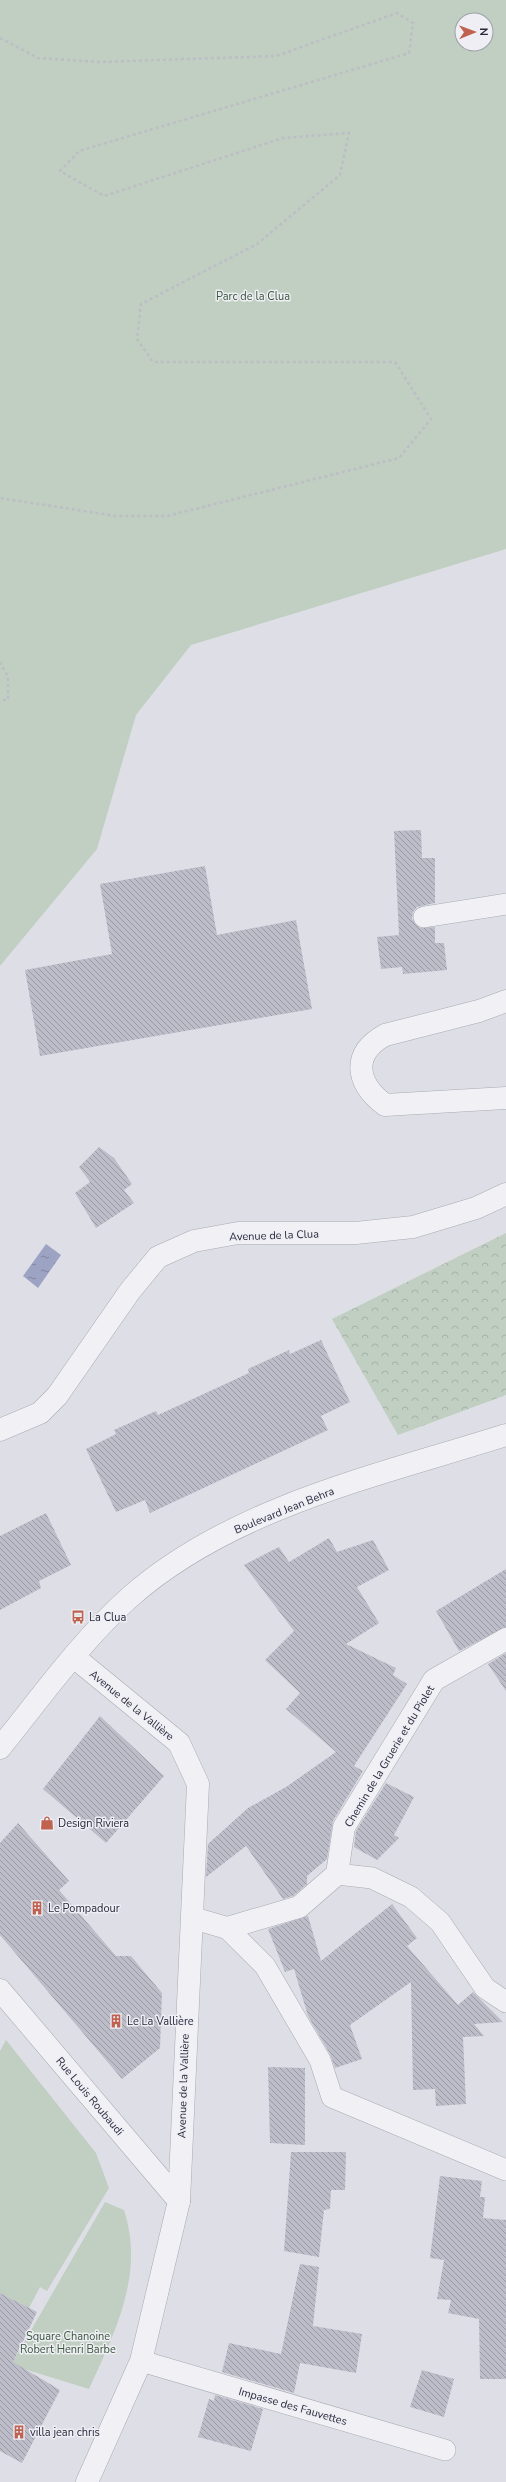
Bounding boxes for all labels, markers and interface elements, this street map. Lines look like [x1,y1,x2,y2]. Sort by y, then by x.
north arrow [454,12,494,52]
text: N [476,28,491,36]
park label: Parc de la Clua [216,289,290,304]
street label: Avenue de la Clua [229,1226,319,1245]
street label: Boulevard Jean Behra [232,1483,337,1537]
bus stop icon: La Clua [70,1609,86,1625]
place label: La Clua [89,1610,126,1625]
street label: Avenue de la Vallière [86,1667,177,1744]
street label: Chemin de la Gruerie et du Piolet [341,1682,438,1830]
shop icon: Design Riviera [39,1815,55,1831]
place label: Design Riviera [58,1816,129,1831]
building icon: Le Pompadour [29,1900,45,1916]
place label: Le Pompadour [48,1901,120,1916]
building icon: Le La Vallière [108,2013,124,2029]
place label: Le La Vallière [127,2014,194,2029]
street label: Avenue de la Vallière [174,2033,193,2139]
street label: Rue Louis Roubaudi [52,2054,127,2139]
park label: Square Chanoine Robert Henri Barbe [20,2329,116,2357]
street label: Impasse des Fauvettes [237,2384,349,2429]
building icon: villa jean chris [11,2424,27,2440]
place label: villa jean chris [30,2425,100,2440]

